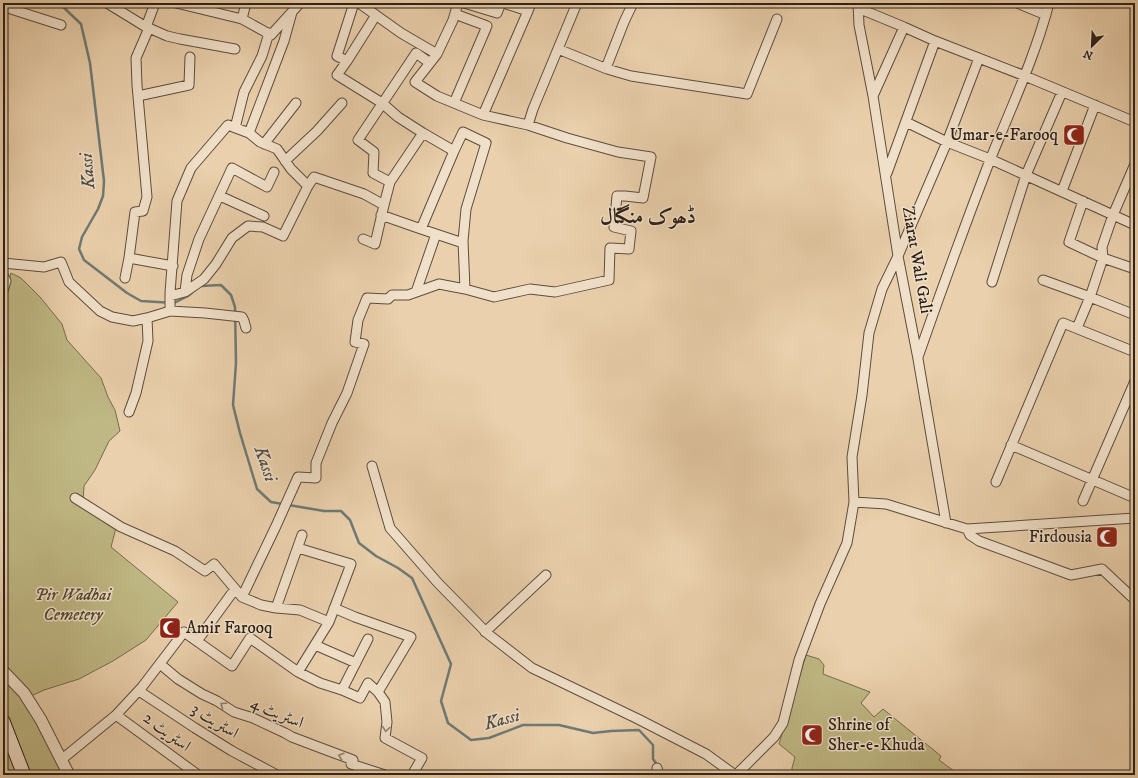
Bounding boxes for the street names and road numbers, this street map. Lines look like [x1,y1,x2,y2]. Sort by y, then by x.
street label: Ziarat Wali Gali [897,205,937,315]
street label: اسٹریٹ 4 [247,692,307,734]
street label: اسٹریٹ 3 [187,698,243,744]
street label: اسٹریٹ 2 [139,707,196,757]

